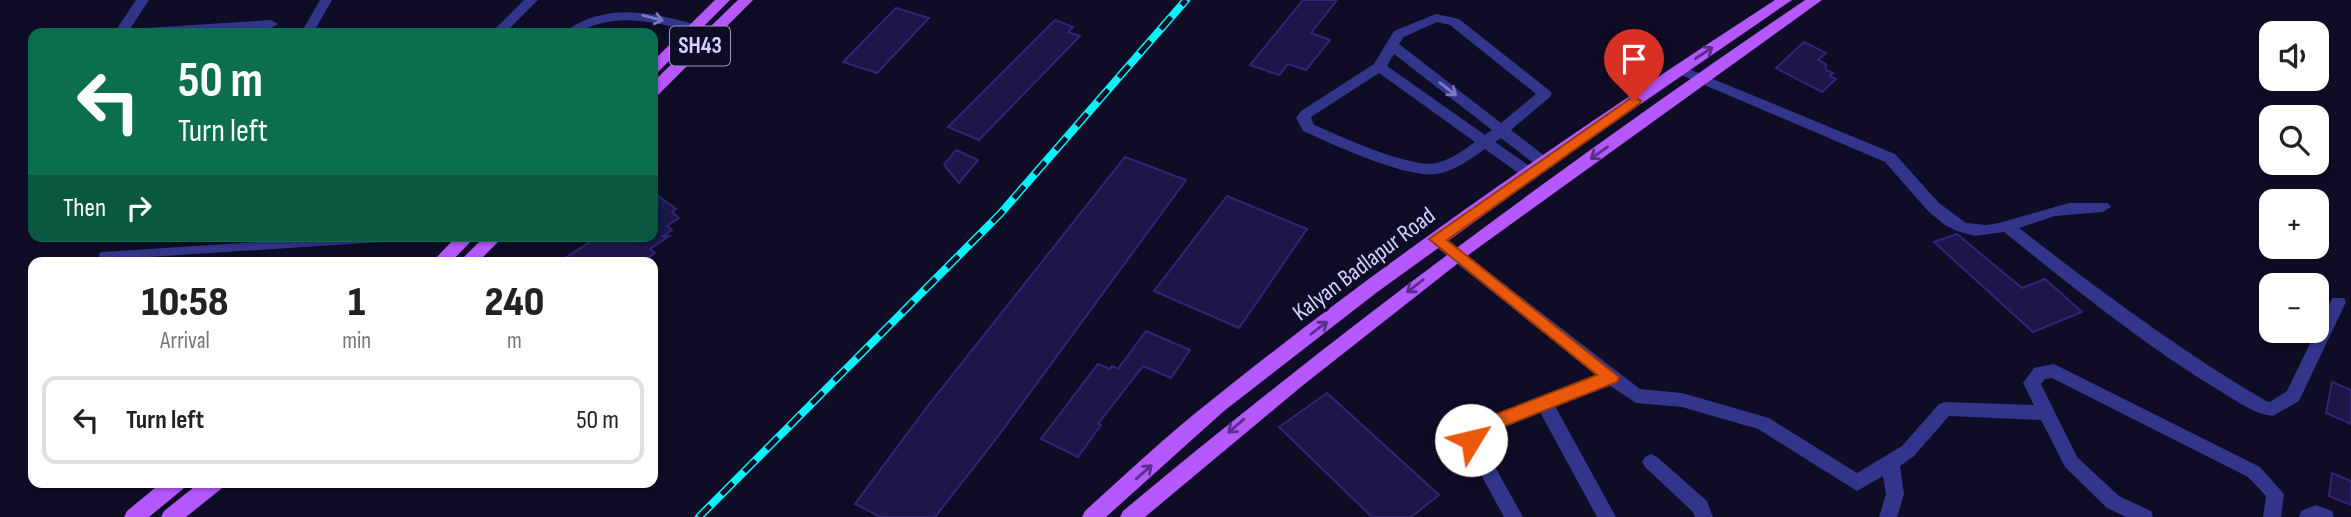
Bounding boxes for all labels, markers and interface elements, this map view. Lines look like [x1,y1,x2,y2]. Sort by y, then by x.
one-way arrow [641,12,664,25]
map controls [2259,21,2329,343]
button: sound [2259,21,2329,91]
road number: SH43 [670,26,730,66]
pin [1604,29,1664,101]
icon: arrive [1615,40,1653,78]
one-way arrow [1694,46,1713,60]
text: 50 m [178,52,263,111]
icon: left [63,56,154,147]
one-way arrow [1438,81,1457,96]
button: search [2259,105,2329,175]
text: Turn left [178,112,268,151]
one-way arrow [1590,145,1609,160]
icon: right [120,189,158,227]
button: + [2259,189,2329,259]
text: Then [63,193,106,224]
street label: Kalyan Badlapur Road [1287,201,1441,327]
button: − [2259,273,2329,343]
text: 10:58 [142,277,229,328]
text: 1 [348,277,365,328]
text: 240 [485,277,544,328]
one-way arrow [1406,279,1425,294]
one-way arrow [1310,320,1328,335]
text: Arrival [160,327,210,355]
text: min [342,327,371,355]
text: m [507,327,522,355]
icon: left [67,401,105,439]
position arrow [1434,403,1508,477]
text: Turn left [126,405,204,436]
text: 50 m [576,405,619,436]
one-way arrow [1227,418,1245,434]
one-way arrow [1134,464,1152,480]

